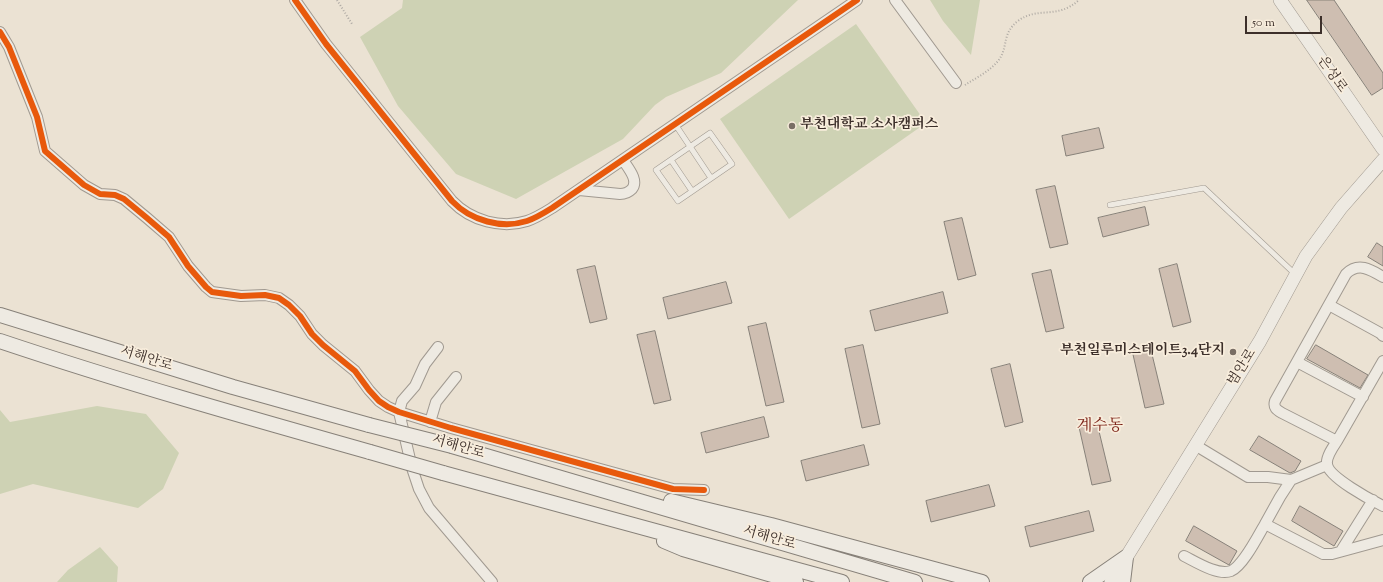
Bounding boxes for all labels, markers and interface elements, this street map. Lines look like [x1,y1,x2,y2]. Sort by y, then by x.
scale bar [1247,8,1324,34]
text: 50 m [1252,14,1275,32]
street label: 은성로 [1312,54,1350,96]
place label: 부천대학교 소사캠퍼스 [800,118,938,134]
marker: 부천대학교 소사캠퍼스 [787,121,797,131]
street label: 서해안로 [118,344,174,376]
place label: 부천일루미스테이트3.4단지 [1060,344,1225,360]
street label: 범안로 [1225,346,1261,390]
marker: 부천일루미스테이트3.4단지 [1228,347,1238,357]
district label: 계수동 [1077,417,1123,437]
street label: 서해안로 [430,432,486,464]
street label: 서해안로 [741,523,797,555]

